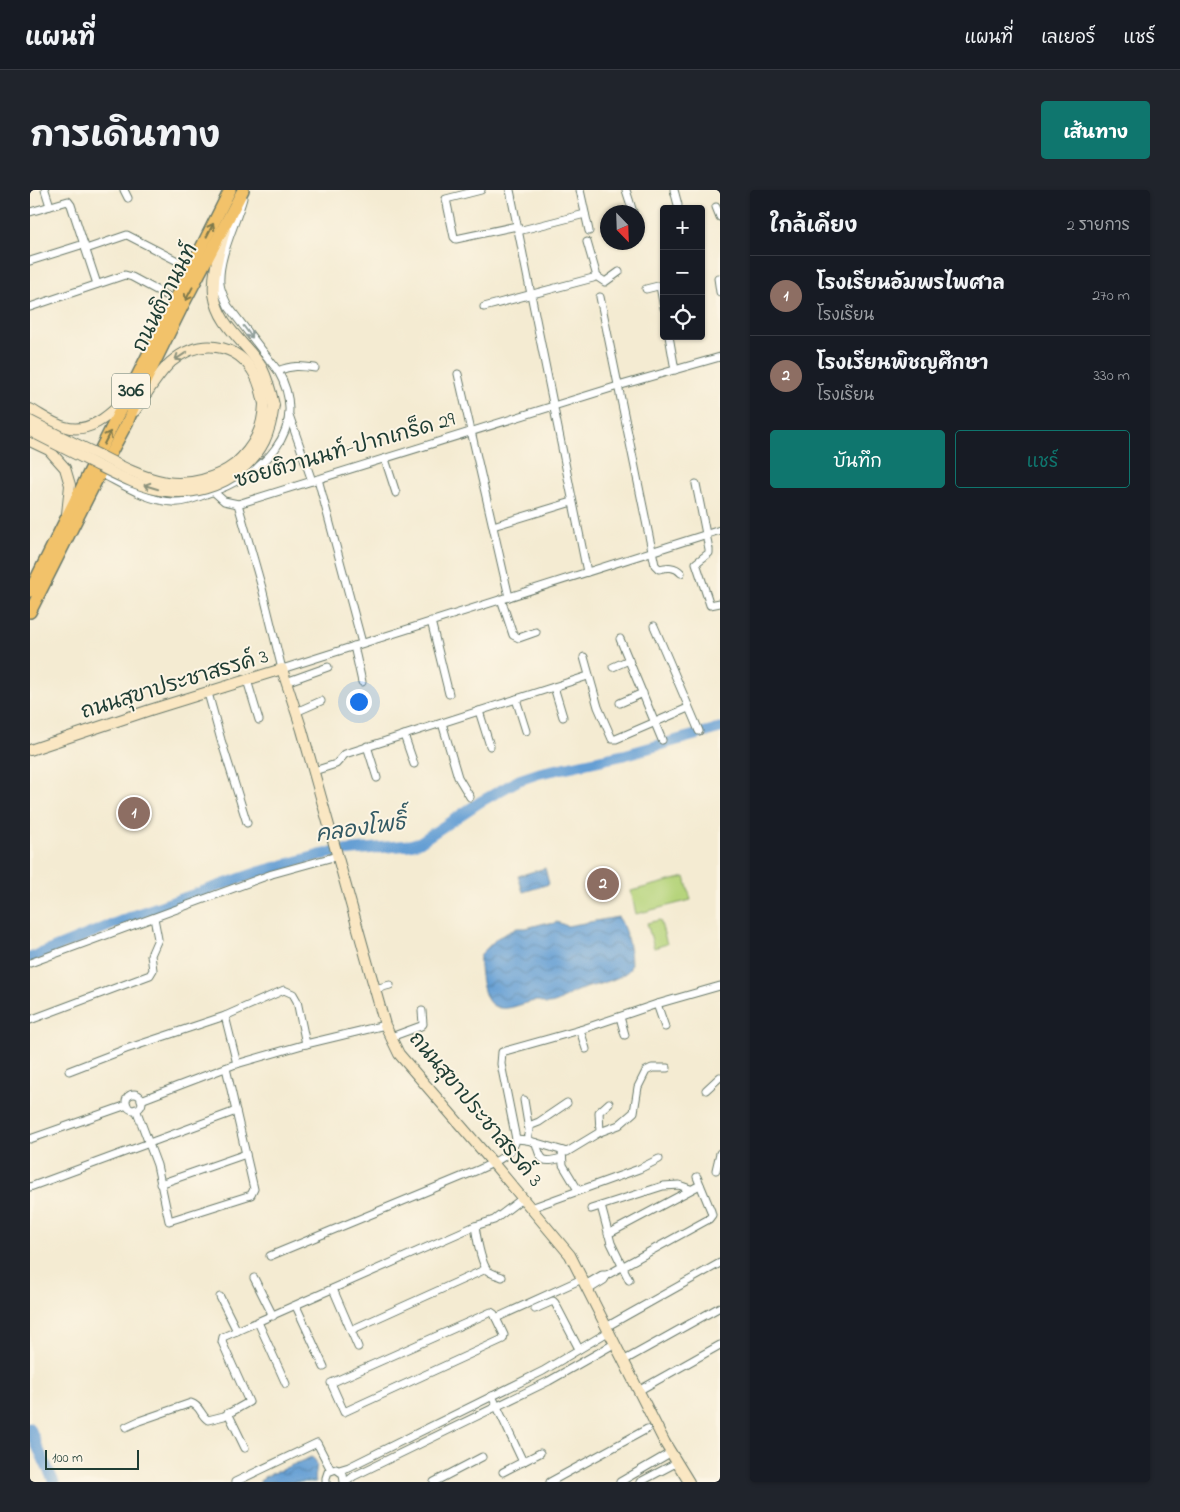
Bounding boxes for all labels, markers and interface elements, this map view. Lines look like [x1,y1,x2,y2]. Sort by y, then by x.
text: แผนที่ [25,22,95,57]
text: แผนที่ [965,26,1013,52]
text: เลเยอร์ [1041,26,1095,52]
text: แชร์ [1123,26,1155,52]
button: เส้นทาง [1041,101,1150,159]
text: การเดินทาง [30,112,220,163]
north arrow [600,205,645,250]
map controls [660,205,705,340]
button: + [660,205,705,250]
text: ใกล้เคียง [770,212,857,242]
text: 2 รายการ [1067,214,1130,238]
one-way arrow [205,222,215,237]
street label: ถนนติวานนท์ [126,238,206,358]
button: − [660,250,705,295]
text: โรงเรียนอัมพรไพศาล [817,271,1005,298]
text: 1 [783,284,789,308]
text: 270 m [1092,284,1130,308]
one-way arrow [184,286,194,301]
button: locate [660,295,705,340]
text: โรงเรียน [817,304,874,328]
one-way arrow [243,325,253,339]
one-way arrow [174,351,188,361]
text: โรงเรียนพิชญศึกษา [817,351,988,378]
text: 2 [782,364,790,388]
text: 330 m [1093,364,1130,388]
road number: 306 [112,374,150,408]
text: โรงเรียน [817,384,874,408]
street label: ซอยติวานนท์-ปากเกร็ด 29 [231,405,460,497]
button: บันทึก [770,430,945,488]
button: แชร์ [955,430,1130,488]
one-way arrow [103,431,112,446]
one-way arrow [144,482,160,491]
street label: ถนนสุขาประชาสรรค์ 3 [77,642,273,728]
your location [346,689,372,715]
pin: 1 [118,794,150,832]
water label: คลองโพธิ์ [313,801,415,852]
pin: 2 [587,865,619,903]
street label: ถนนสุขาประชาสรรค์ 3 [401,1026,549,1194]
scale bar [45,1447,139,1470]
text: 100 m [52,1448,83,1469]

